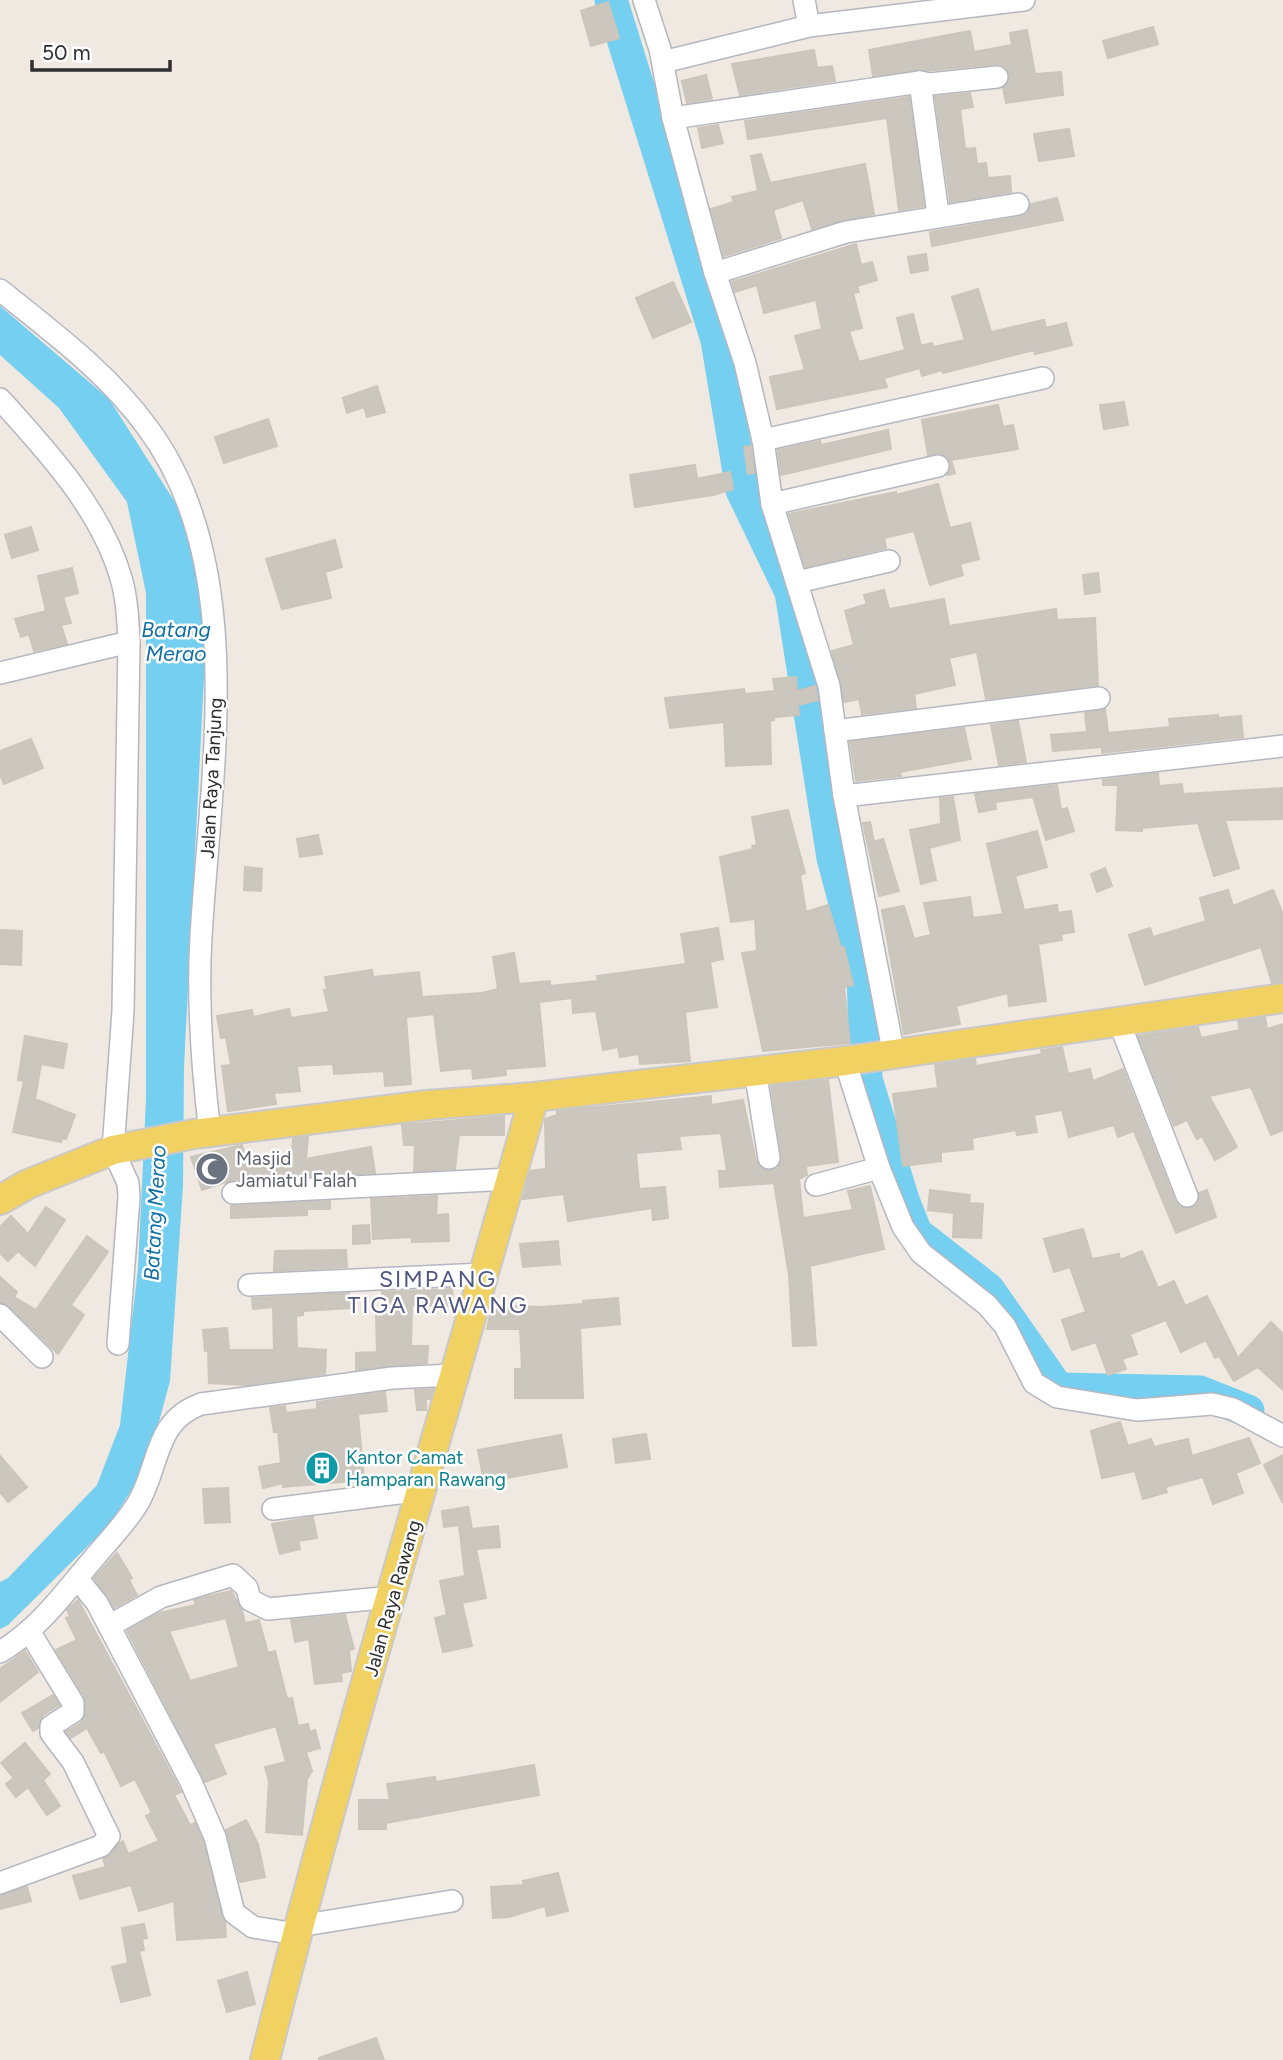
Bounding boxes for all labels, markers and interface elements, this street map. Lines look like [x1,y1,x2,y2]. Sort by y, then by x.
scale bar [32,28,170,72]
text: 50 m [42,40,91,65]
water label: Batang Merao [141,617,211,666]
street label: Jalan Raya Tanjung [196,697,227,859]
water label: Batang Merao [138,1145,171,1281]
place label: Masjid Jamiatul Falah [236,1147,357,1192]
mosque icon: Masjid Jamiatul Falah [193,1150,231,1188]
district label: SIMPANG TIGA RAWANG [348,1265,528,1319]
place label: Kantor Camat Hamparan Rawang [346,1446,506,1491]
building icon: Kantor Camat Hamparan Rawang [303,1449,341,1487]
street label: Jalan Raya Rawang [359,1517,426,1679]

